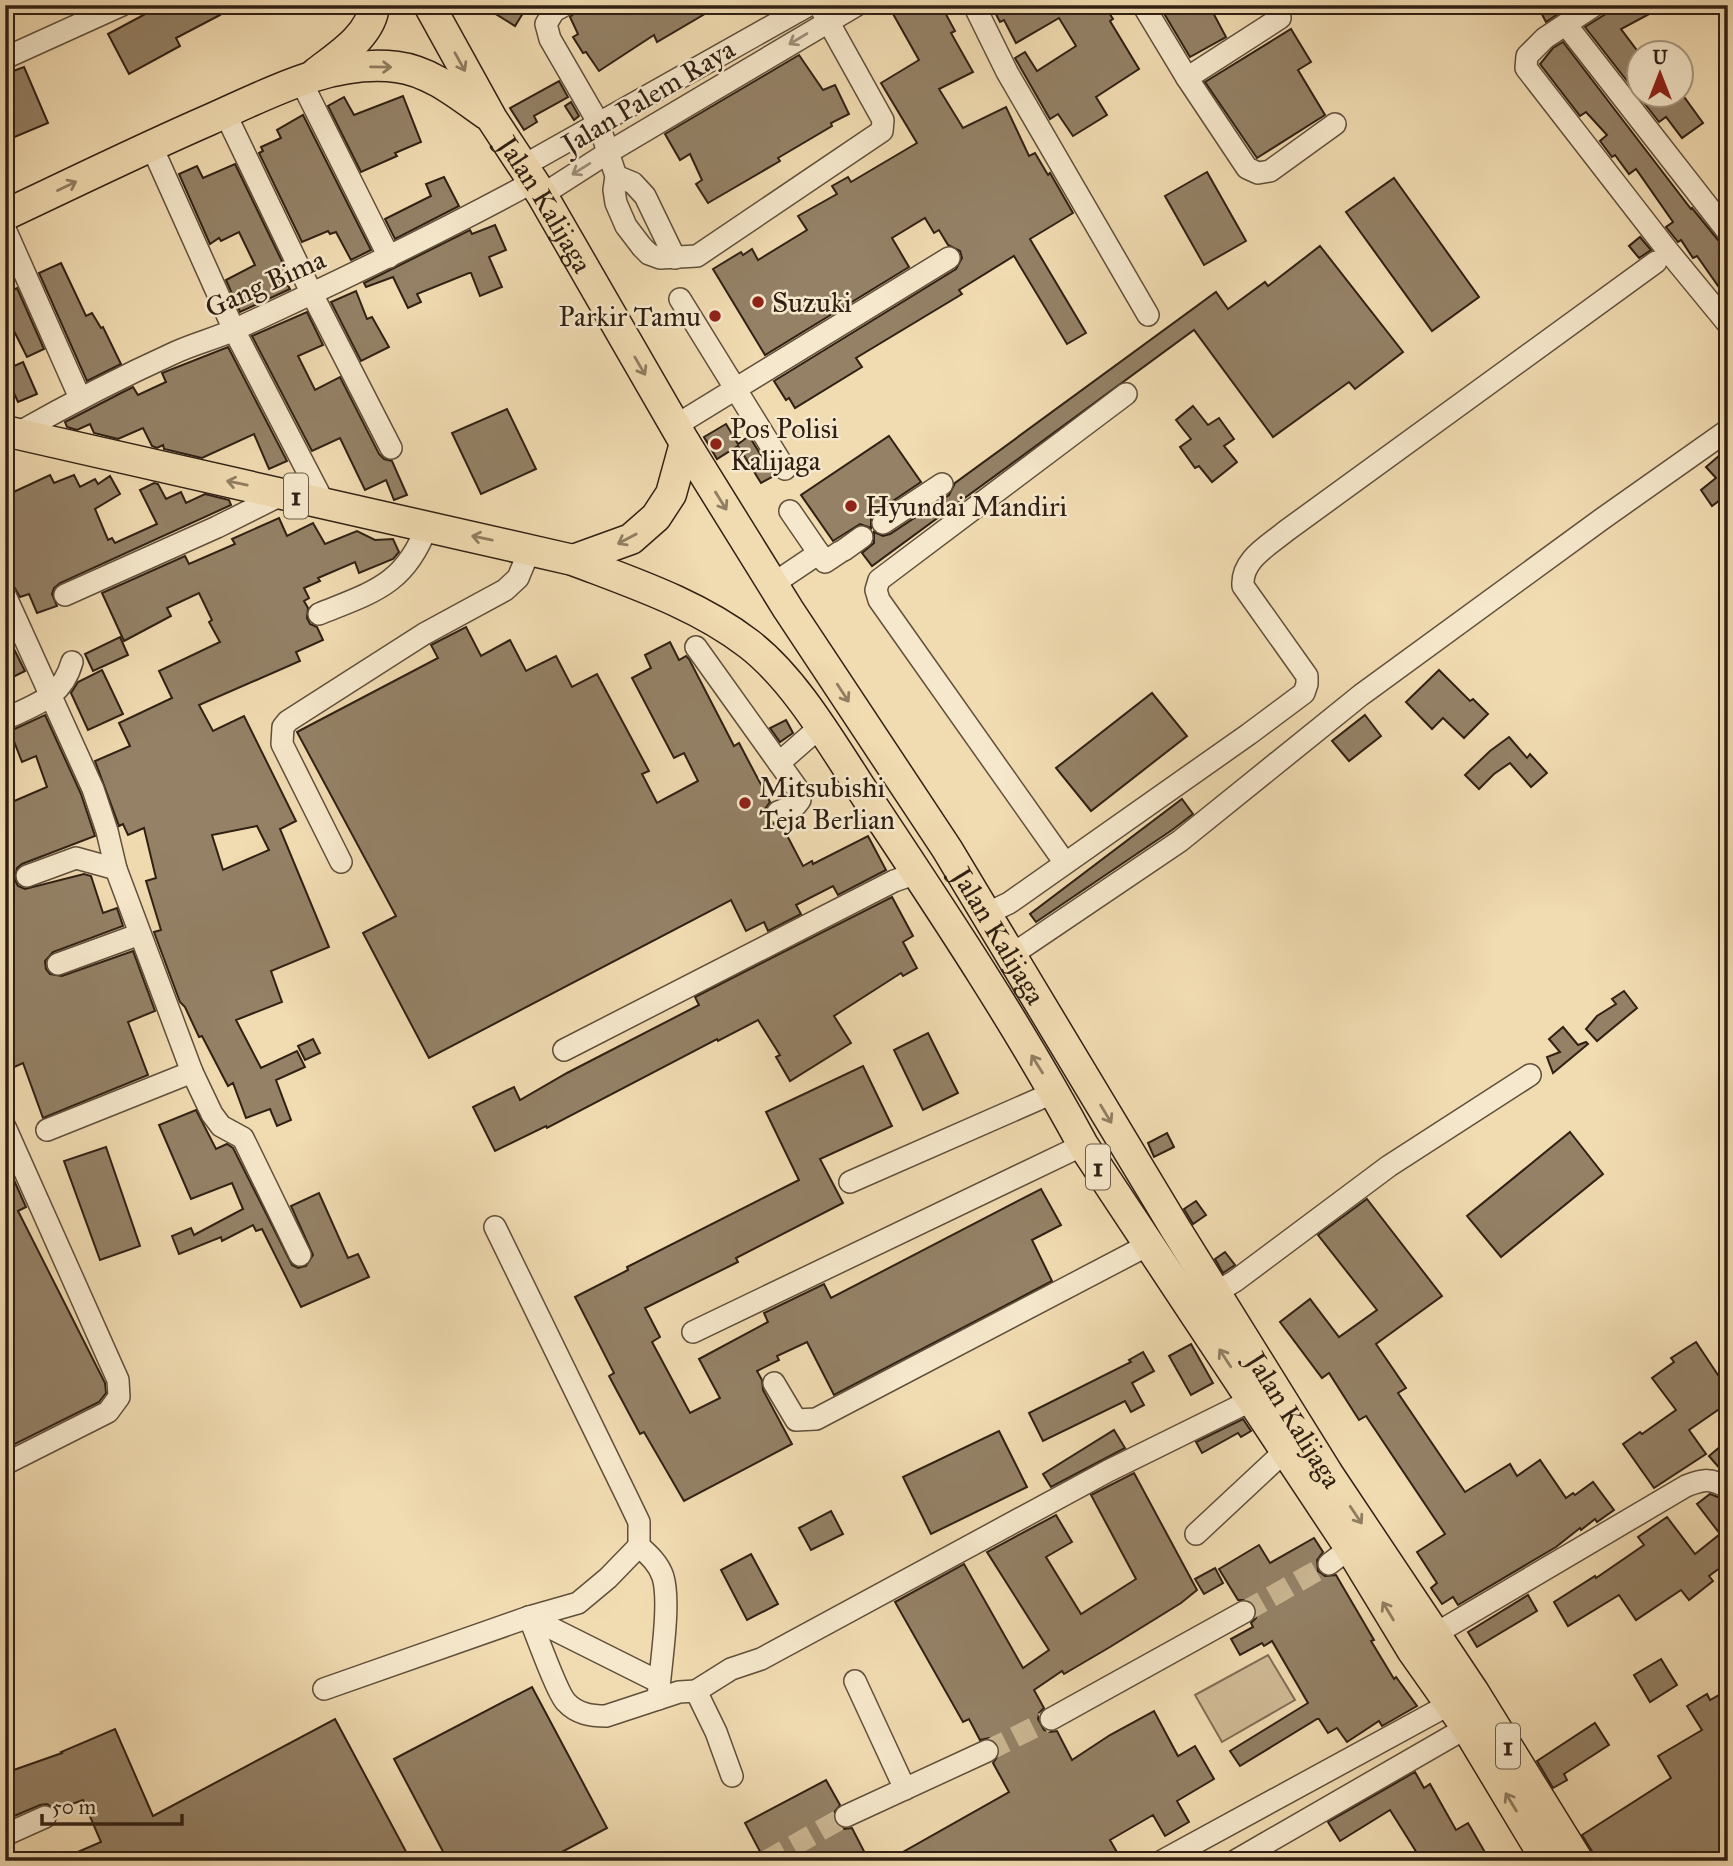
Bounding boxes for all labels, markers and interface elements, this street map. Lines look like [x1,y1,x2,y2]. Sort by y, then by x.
street label: Jalan Palem Raya [553,31,741,163]
one-way arrow [788,33,808,47]
north arrow [1624,38,1694,108]
text: U [1652,46,1668,69]
one-way arrow [454,51,467,72]
one-way arrow [369,60,392,73]
street label: Jalan Kalijaga [488,127,600,279]
one-way arrow [572,162,592,176]
one-way arrow [56,178,77,192]
street label: Gang Bima [200,241,331,325]
place label: Suzuki [772,285,852,320]
marker: Suzuki [750,294,766,310]
place label: Parkir Tamu [559,299,701,334]
marker: Parkir Tamu [707,308,723,324]
one-way arrow [634,355,647,376]
place label: Pos Polisi Kalijaga [730,411,839,478]
marker: Pos Polisi Kalijaga [708,436,724,452]
road number: 1 [284,474,308,518]
one-way arrow [226,475,249,489]
place label: Hyundai Mandiri [865,489,1067,524]
one-way arrow [715,490,729,510]
marker: Hyundai Mandiri [843,498,859,514]
one-way arrow [471,531,494,545]
one-way arrow [617,532,638,546]
one-way arrow [837,682,851,702]
place label: Mitsubishi Teja Berlian [759,770,895,837]
marker: Mitsubishi Teja Berlian [737,795,753,811]
street label: Jalan Kalijaga [943,859,1053,1011]
one-way arrow [1029,1054,1043,1074]
one-way arrow [1099,1104,1113,1124]
road number: 1 [1086,1144,1110,1190]
street label: Jalan Kalijaga [1237,1343,1349,1495]
one-way arrow [1218,1349,1232,1369]
one-way arrow [1349,1505,1363,1525]
one-way arrow [1381,1602,1395,1622]
road number: 1 [1496,1723,1520,1768]
scale bar [42,1782,182,1826]
one-way arrow [1504,1793,1518,1813]
text: 50 m [52,1794,97,1820]

